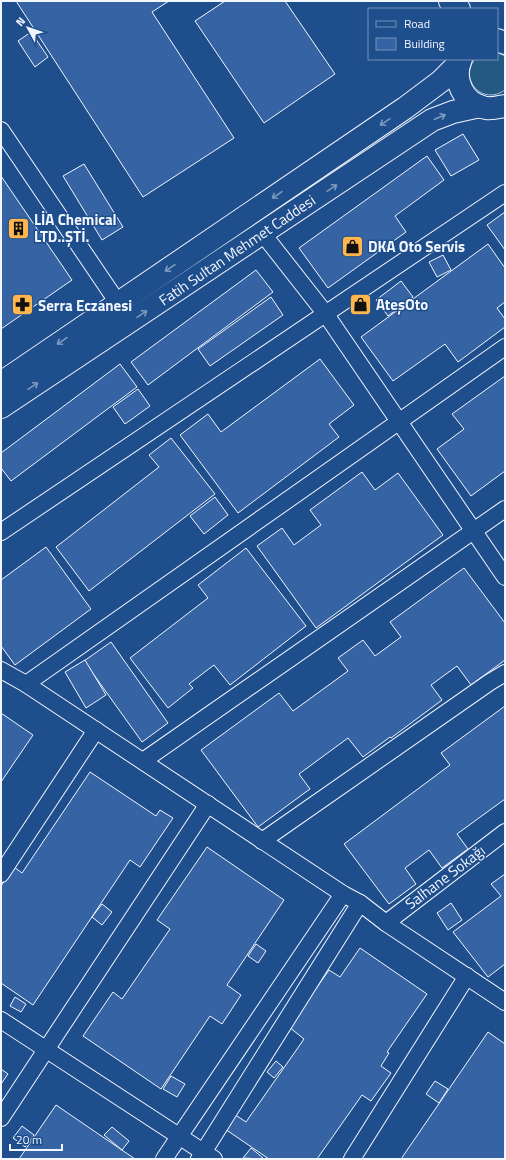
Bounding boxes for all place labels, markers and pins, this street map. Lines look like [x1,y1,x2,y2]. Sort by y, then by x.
place label: LİA Chemical LTD..ŞTİ. [34,208,117,248]
building icon: LİA Chemical LTD..ŞTİ. [6,215,32,241]
shop icon: DKA Oto Servis [339,233,365,259]
place label: DKA Oto Servis [368,235,465,258]
shop icon: AteşOto [348,291,374,317]
pharmacy icon: Serra Eczanesi [9,292,35,318]
place label: AteşOto [376,293,428,316]
place label: Serra Eczanesi [38,294,132,317]

